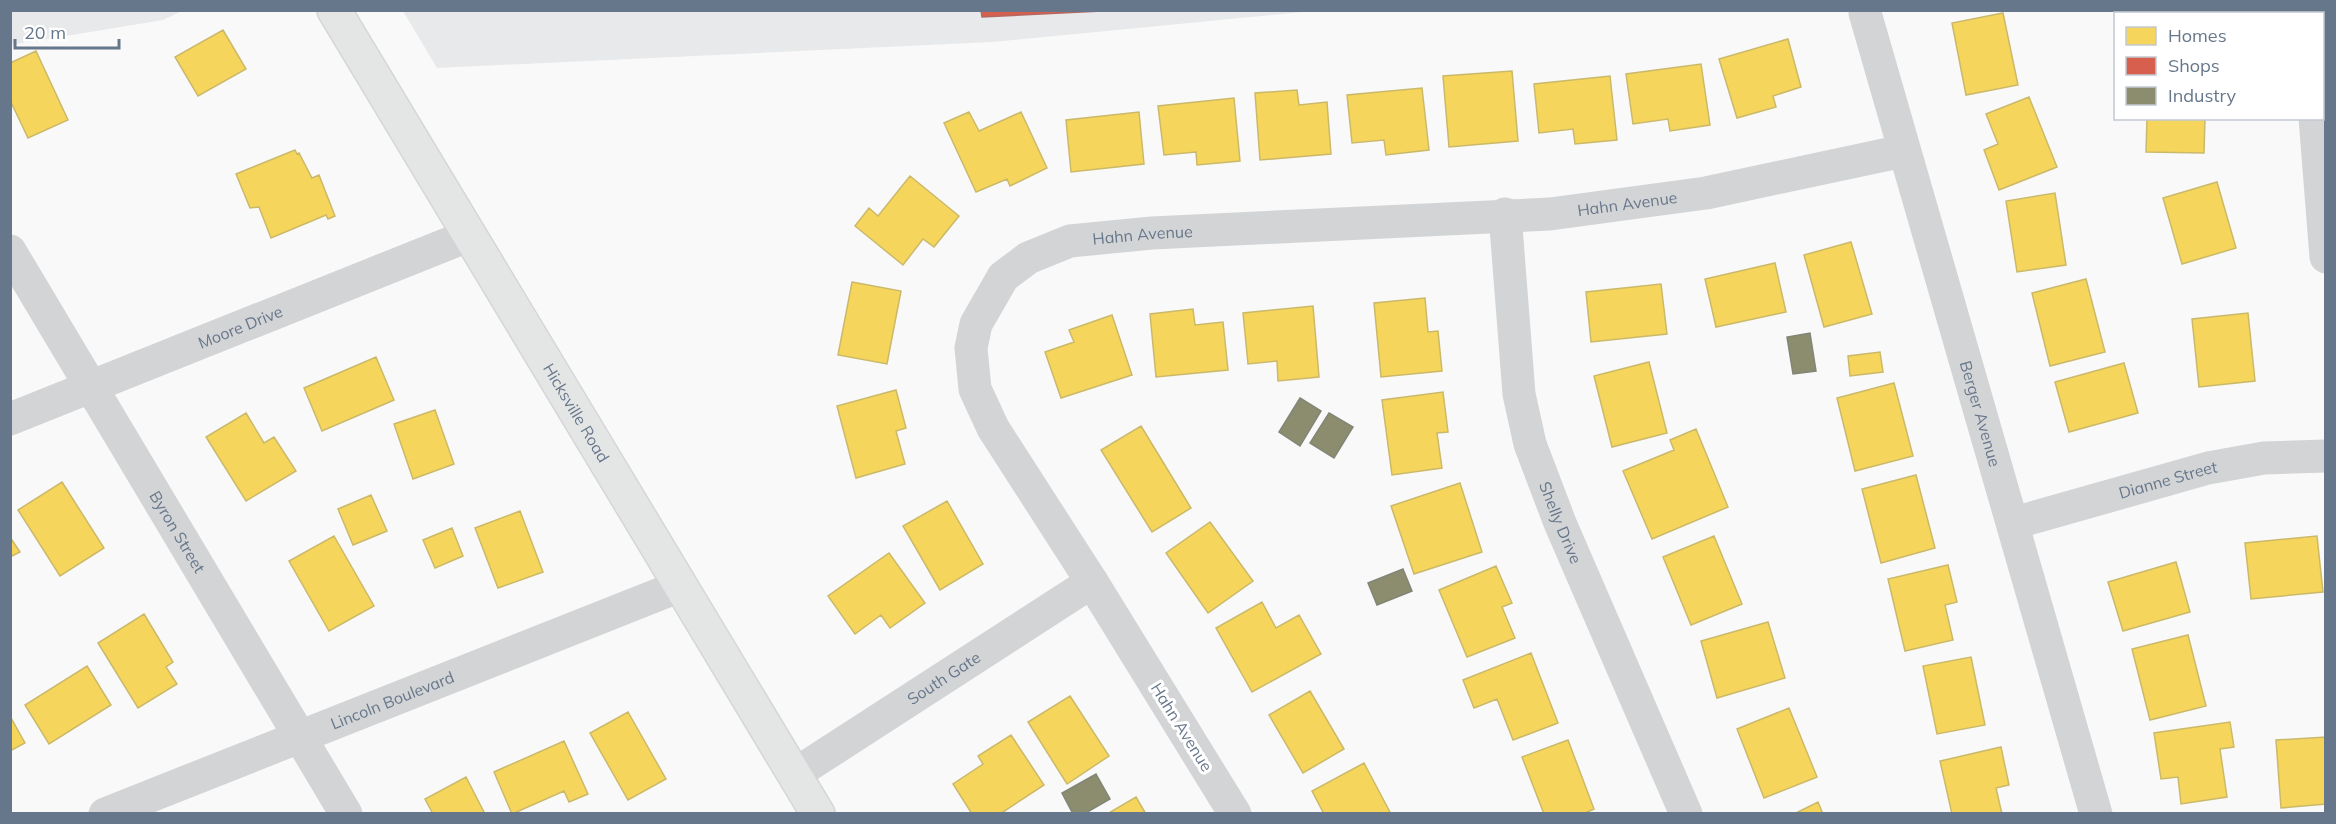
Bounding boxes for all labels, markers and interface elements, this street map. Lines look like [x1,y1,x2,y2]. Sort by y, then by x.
scale bar [15,12,118,50]
legend [2114,12,2324,120]
text: 20 m [24,21,66,44]
text: Homes [2168,24,2227,47]
text: Shops [2168,54,2220,77]
text: Industry [2168,84,2237,107]
street label: Hahn Avenue [1576,187,1678,220]
street label: Hahn Avenue [1091,221,1193,249]
street label: Moore Drive [195,301,285,353]
street label: Berger Avenue [1956,358,2005,469]
street label: Hicksville Road [539,360,614,466]
street label: Dianne Street [2116,456,2219,503]
street label: Shelly Drive [1535,479,1586,567]
street label: Byron Street [145,487,210,577]
street label: South Gate [903,647,984,709]
street label: Lincoln Boulevard [328,667,457,734]
street label: Hahn Avenue [1147,679,1217,775]

